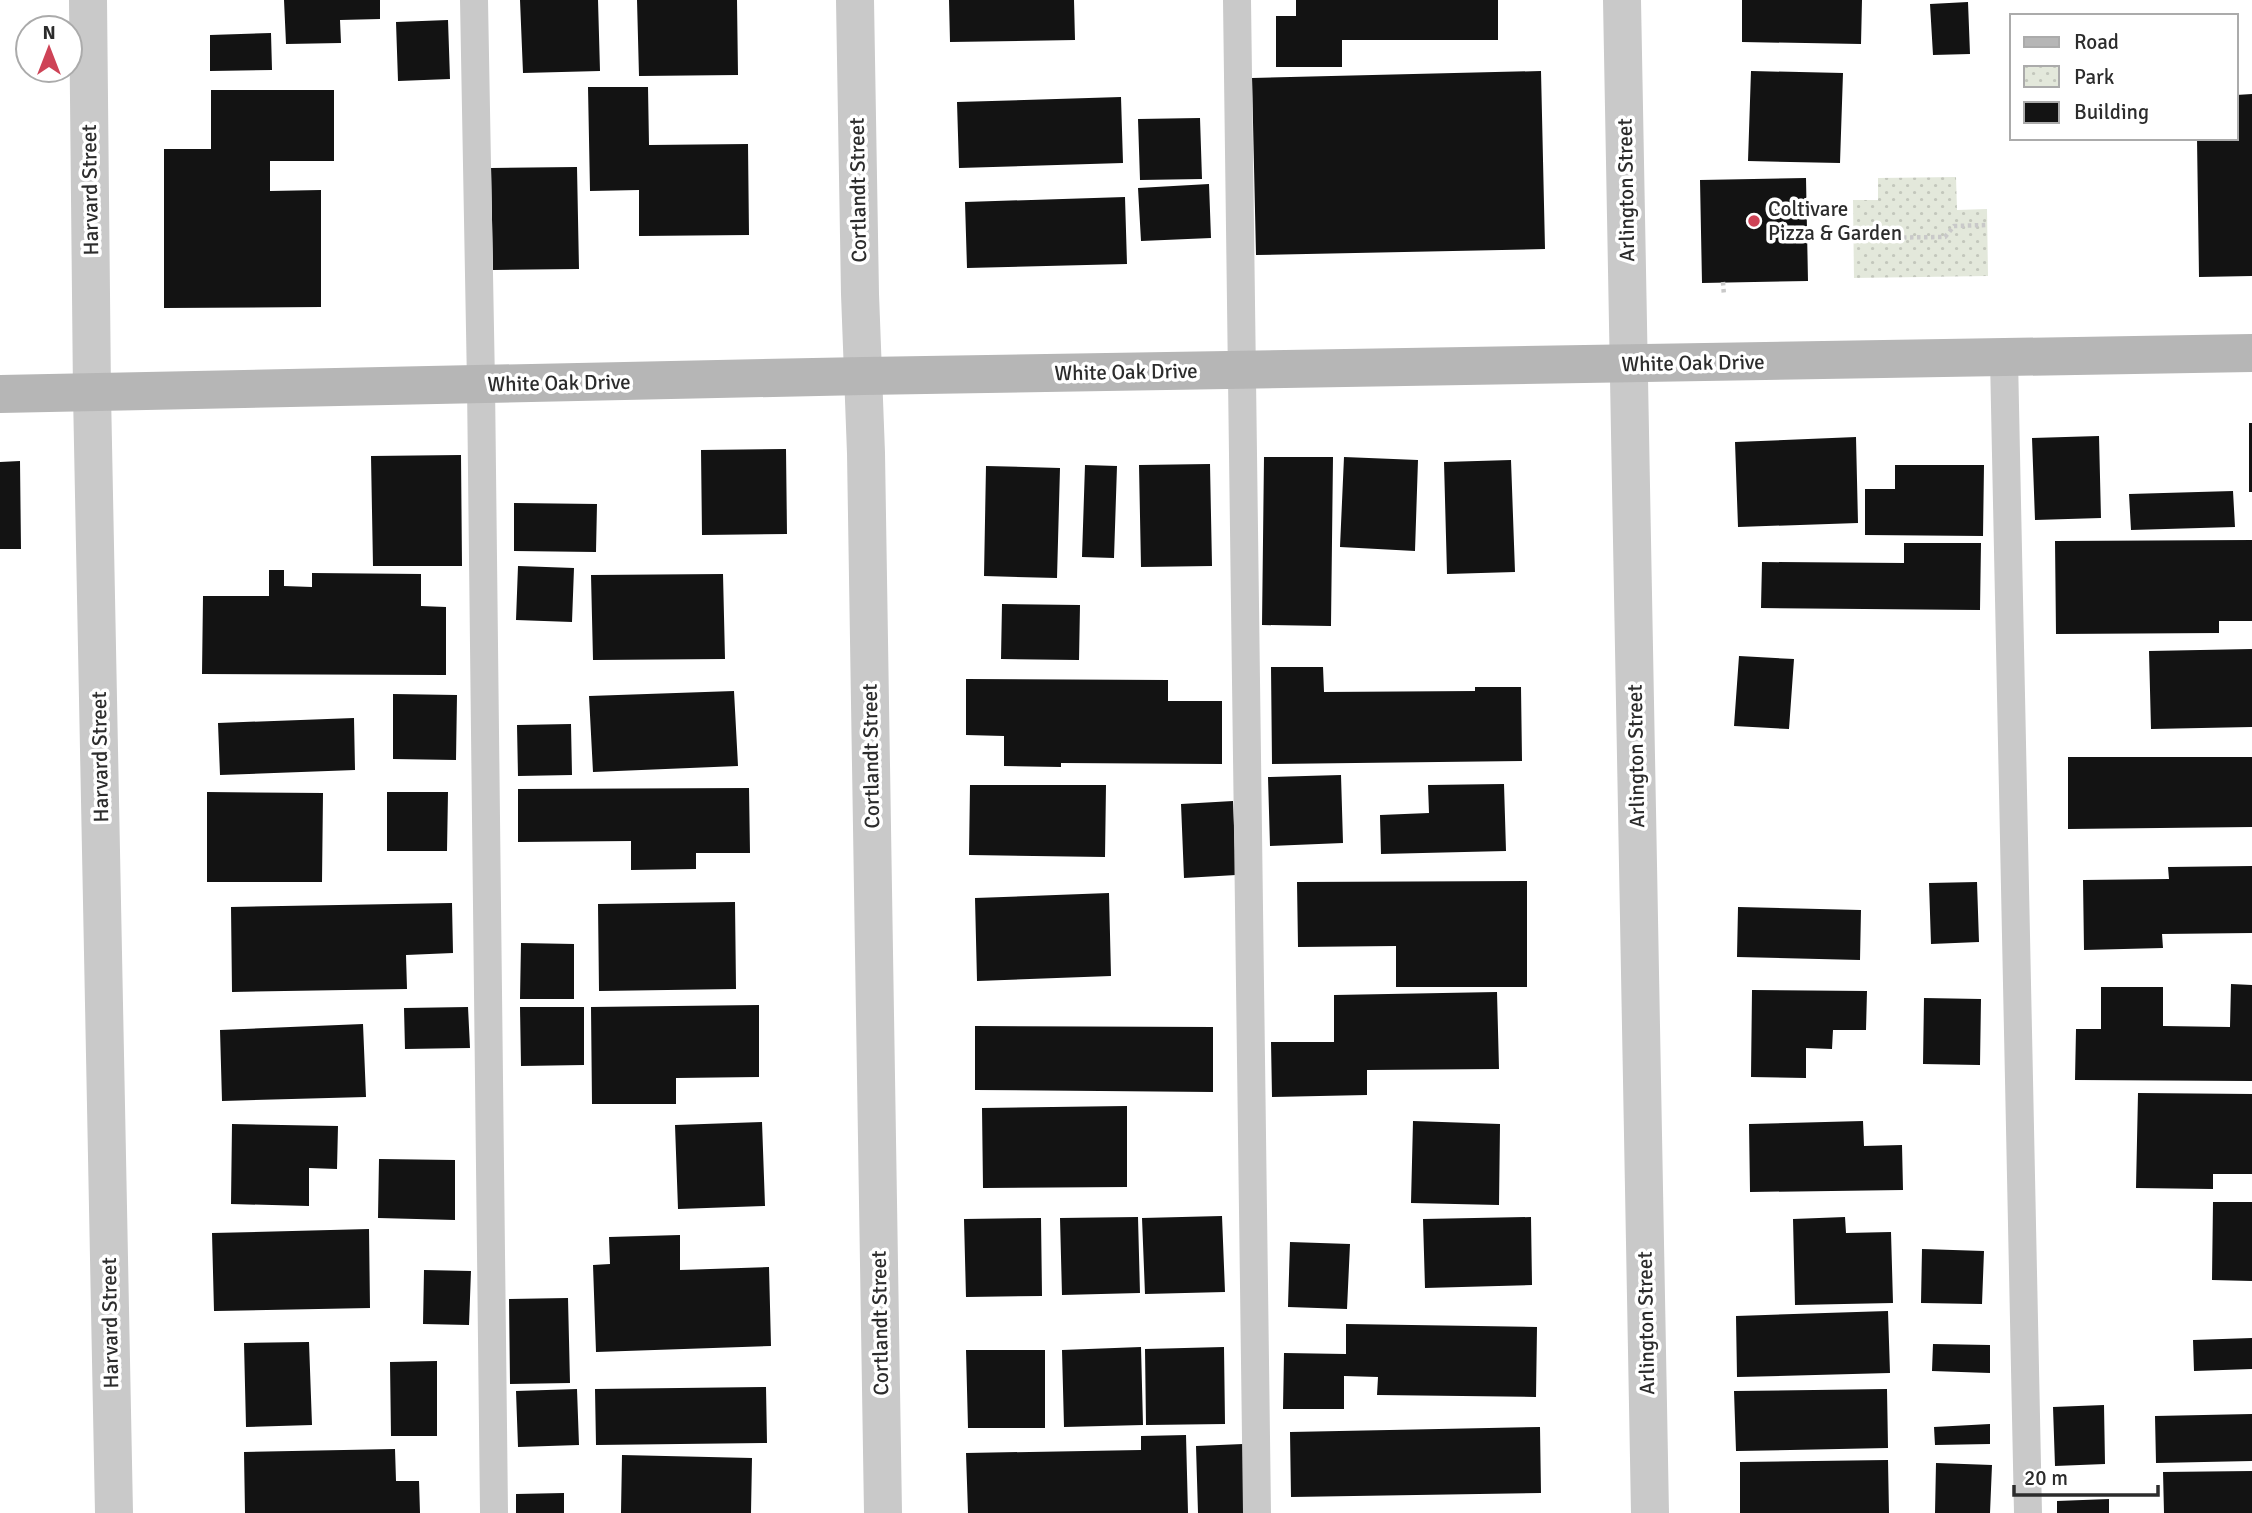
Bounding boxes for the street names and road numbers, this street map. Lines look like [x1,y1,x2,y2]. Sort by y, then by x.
street label: Cortlandt Street [844,117,872,263]
street label: Arlington Street [1612,118,1640,262]
street label: Harvard Street [76,124,104,256]
street label: White Oak Drive [1621,349,1765,377]
street label: White Oak Drive [1054,358,1198,386]
street label: White Oak Drive [487,369,631,397]
street label: Cortlandt Street [857,683,885,829]
street label: Arlington Street [1622,684,1650,828]
street label: Harvard Street [86,691,114,823]
street label: Cortlandt Street [866,1250,894,1396]
street label: Arlington Street [1632,1251,1660,1395]
street label: Harvard Street [96,1257,124,1389]

